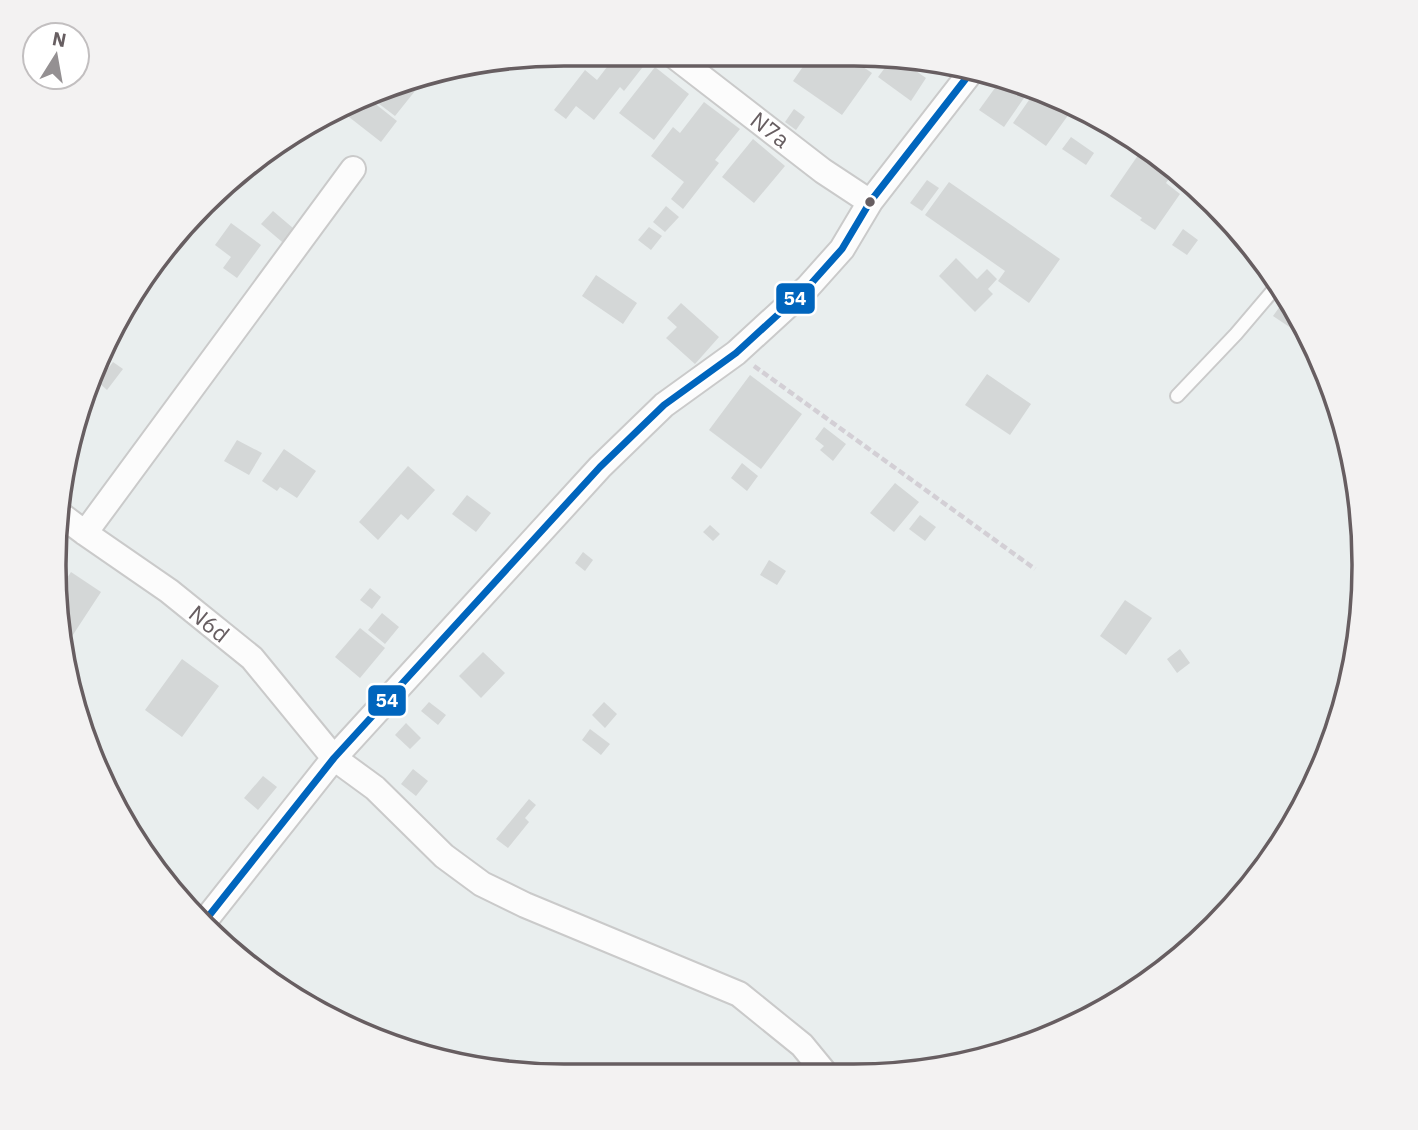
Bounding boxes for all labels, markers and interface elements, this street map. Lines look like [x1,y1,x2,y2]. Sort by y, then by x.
north arrow [21,21,91,91]
text: N [50,26,68,52]
street label: N7a [745,104,797,154]
unlabelled marker [863,195,877,209]
line badge: 54 [775,282,816,315]
text: 54 [784,286,806,310]
street label: N6d [183,598,236,649]
line badge: 54 [367,684,407,717]
text: 54 [376,688,398,712]

